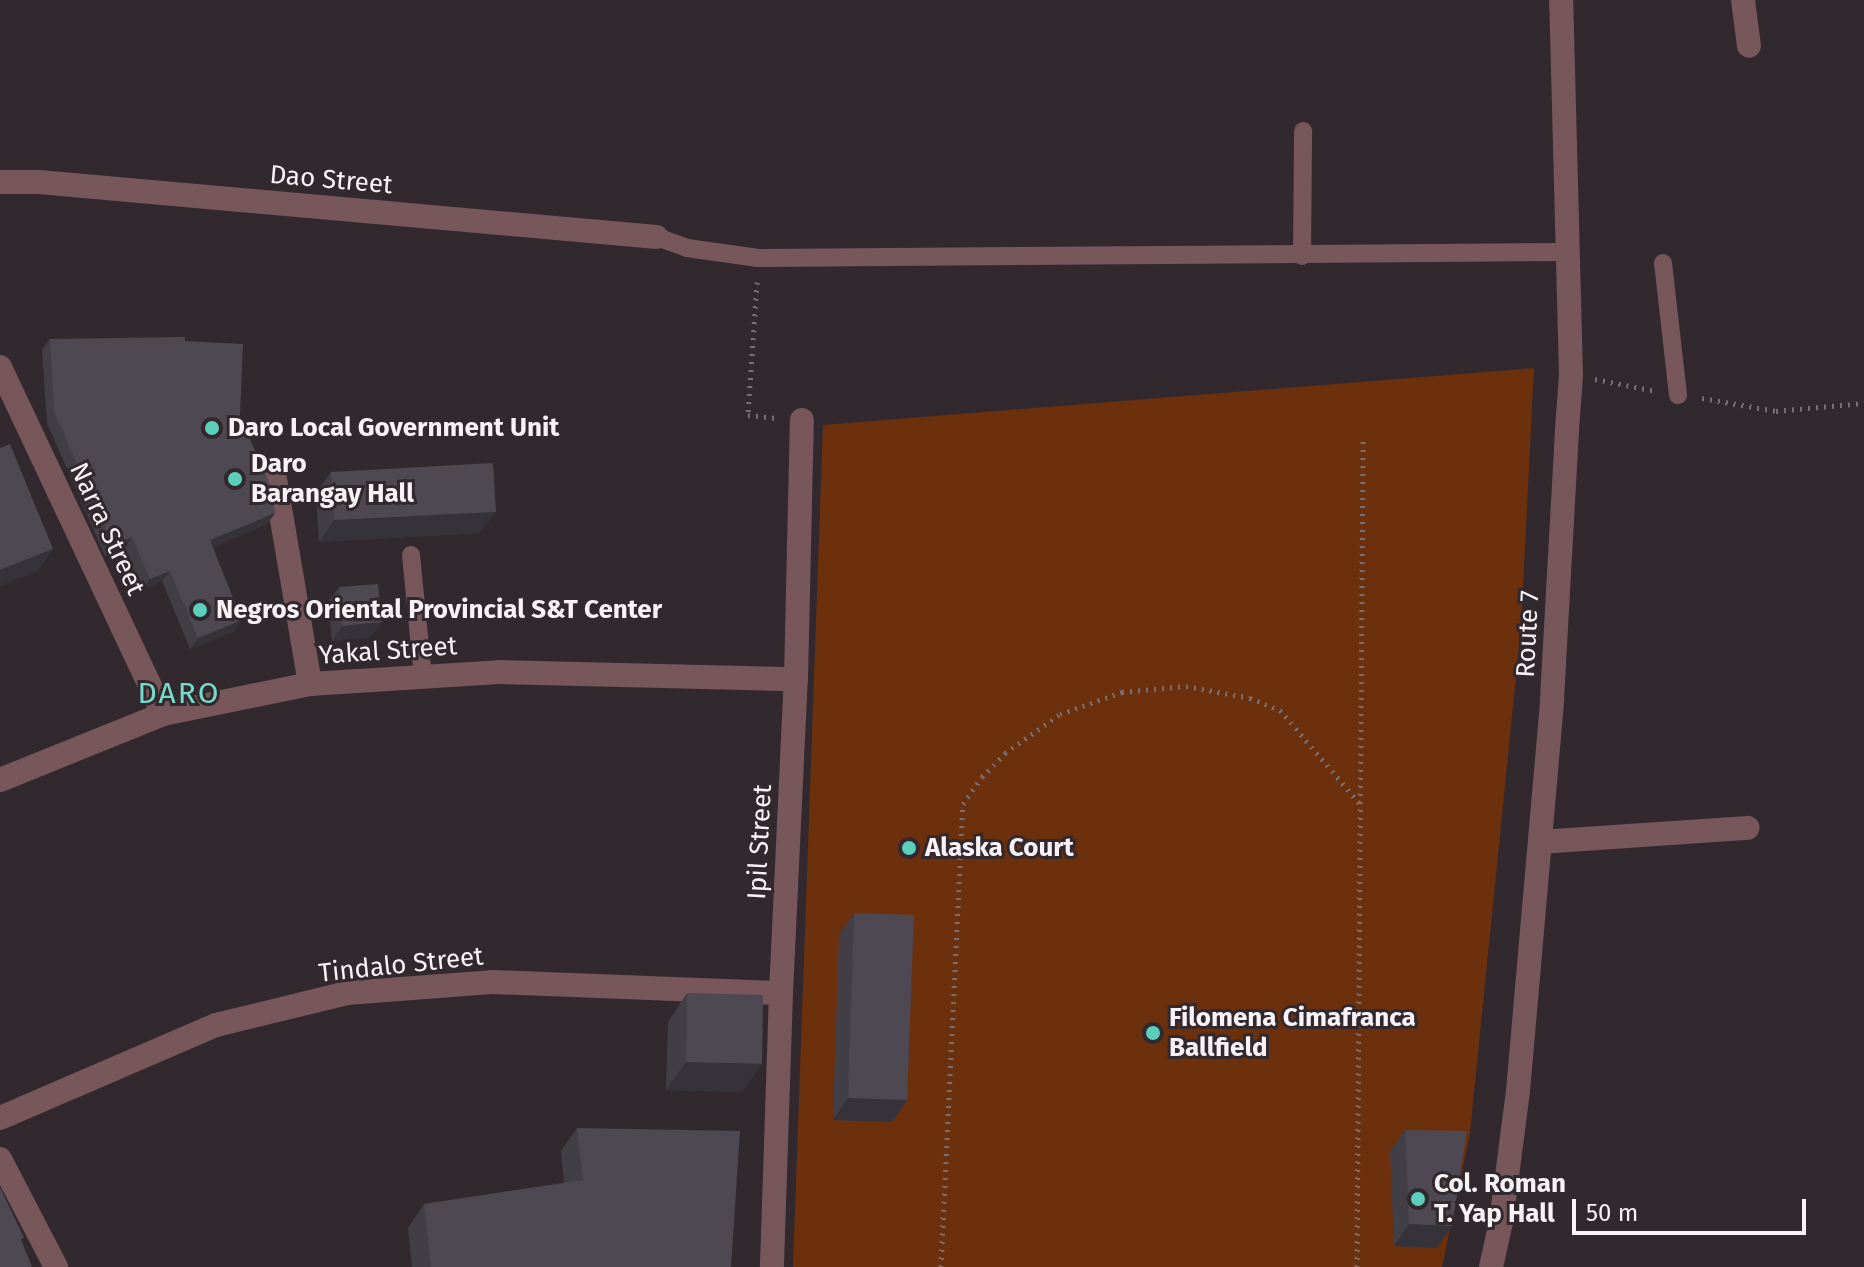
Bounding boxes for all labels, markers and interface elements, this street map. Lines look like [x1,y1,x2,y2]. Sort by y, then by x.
street label: Dao Street [268,159,394,201]
place label: Daro Local Government Unit [228,412,559,444]
marker: Daro Local Government Unit [203,419,221,437]
place label: Daro Barangay Hall [251,448,414,510]
street label: Narra Street [63,458,151,600]
marker: Daro Barangay Hall [226,470,244,488]
street label: Route 7 [1510,590,1546,678]
place label: Negros Oriental Provincial S&T Center [216,594,662,626]
marker: Negros Oriental Provincial S&T Center [191,601,209,619]
street label: Yakal Street [318,631,458,671]
district label: DARO [138,675,220,711]
street label: Ipil Street [741,784,779,900]
place label: Alaska Court [925,832,1074,864]
marker: Alaska Court [900,839,918,857]
street label: Tindalo Street [317,941,485,989]
place label: Filomena Cimafranca Ballfield [1169,1002,1416,1064]
marker: Filomena Cimafranca Ballfield [1144,1024,1162,1042]
place label: Col. Roman T. Yap Hall [1434,1168,1566,1230]
scale bar [1576,1183,1810,1233]
marker: Col. Roman T. Yap Hall [1409,1190,1427,1208]
text: 50 m [1586,1199,1638,1227]

